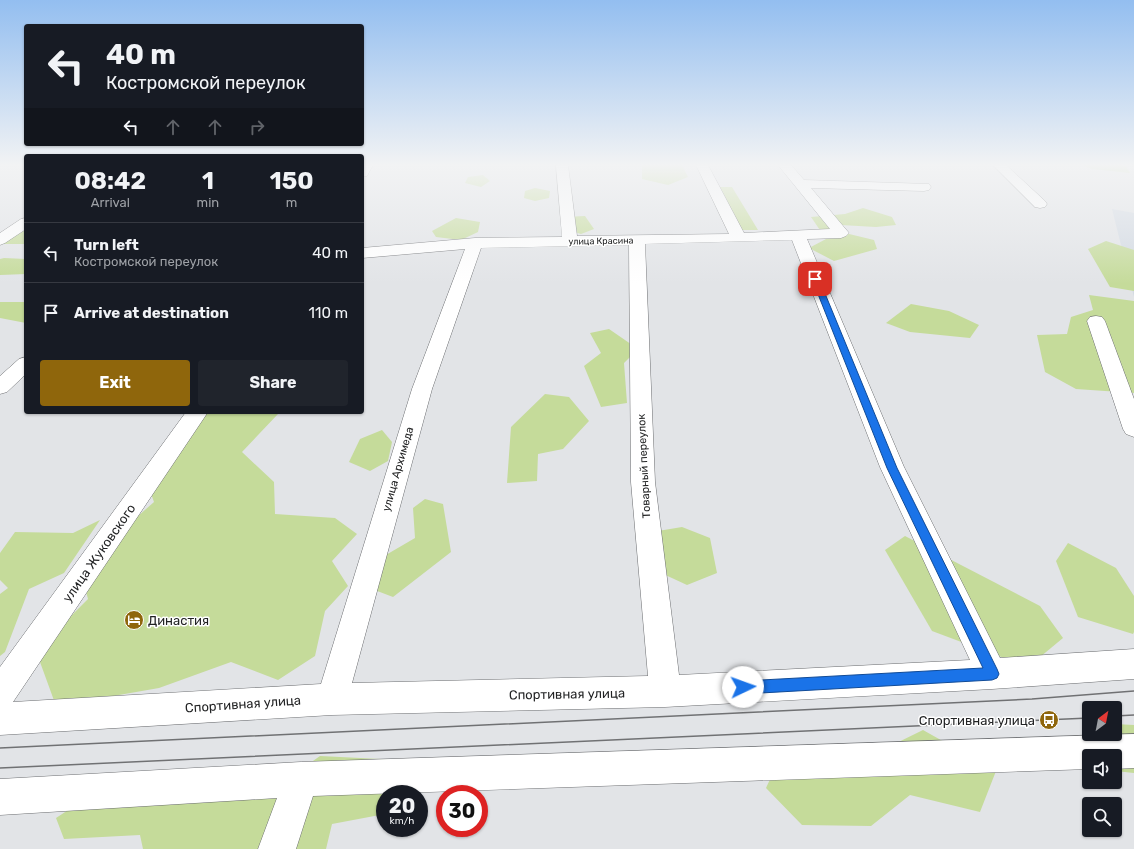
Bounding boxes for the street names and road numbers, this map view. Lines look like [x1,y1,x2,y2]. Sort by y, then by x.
street label: улица Красина [568,235,634,247]
street label: Товарный переулок [635,413,653,519]
street label: улица Архимеда [380,425,416,513]
street label: улица Жуковского [60,501,138,605]
street label: Спортивная улица [509,685,625,703]
street label: Спортивная улица [185,692,301,716]

